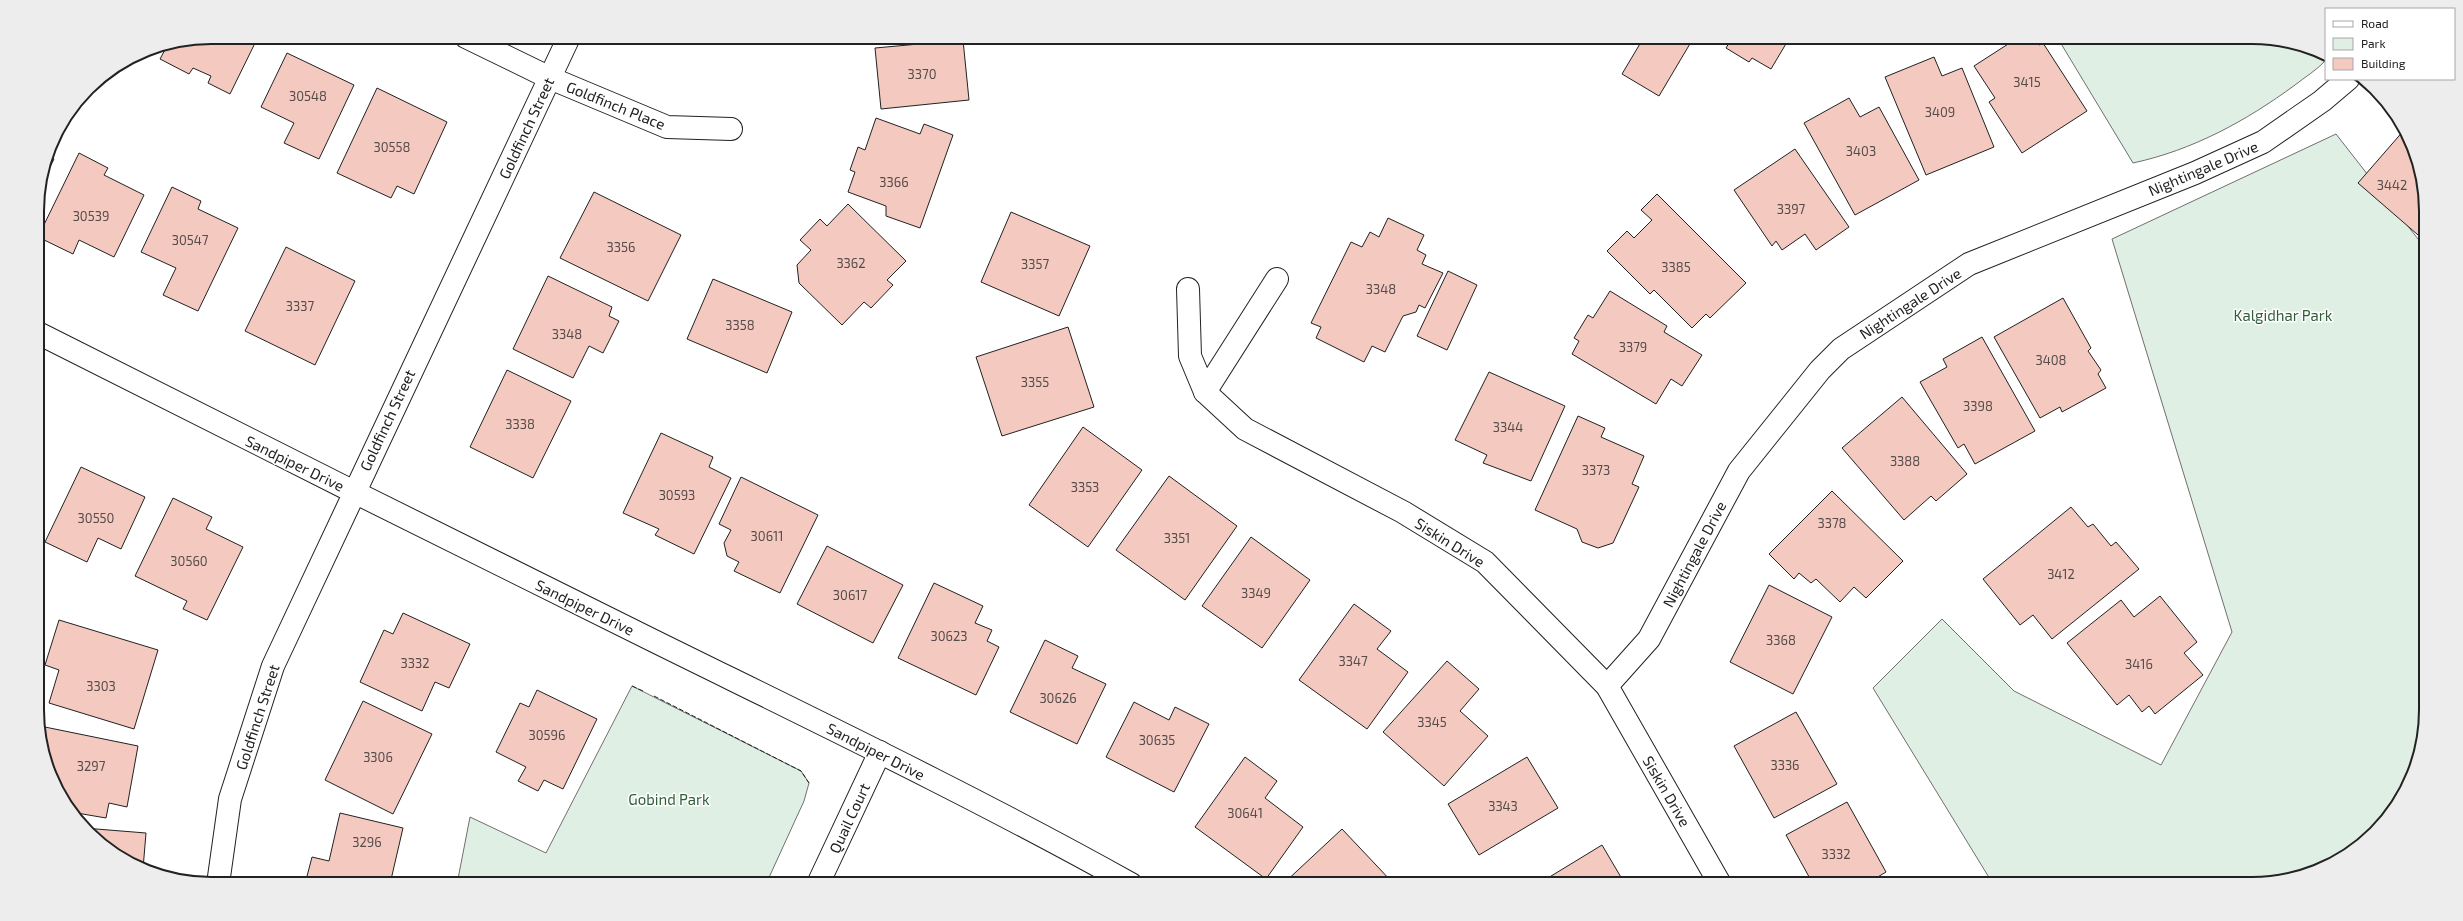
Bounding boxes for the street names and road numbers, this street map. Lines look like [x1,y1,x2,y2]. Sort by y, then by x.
street label: Goldfinch Street [495,74,557,182]
street label: Goldfinch Place [564,77,668,133]
street label: Nightingale Drive [2145,137,2261,199]
street label: Nightingale Drive [1856,263,1964,343]
street label: Goldfinch Street [356,366,418,474]
street label: Sandpiper Drive [243,431,347,495]
street label: Nightingale Drive [1658,498,1730,610]
street label: Siskin Drive [1412,513,1488,571]
street label: Sandpiper Drive [533,575,637,639]
street label: Goldfinch Street [231,662,283,772]
street label: Sandpiper Drive [824,719,928,783]
street label: Siskin Drive [1640,752,1694,830]
street label: Quail Court [825,780,874,856]

